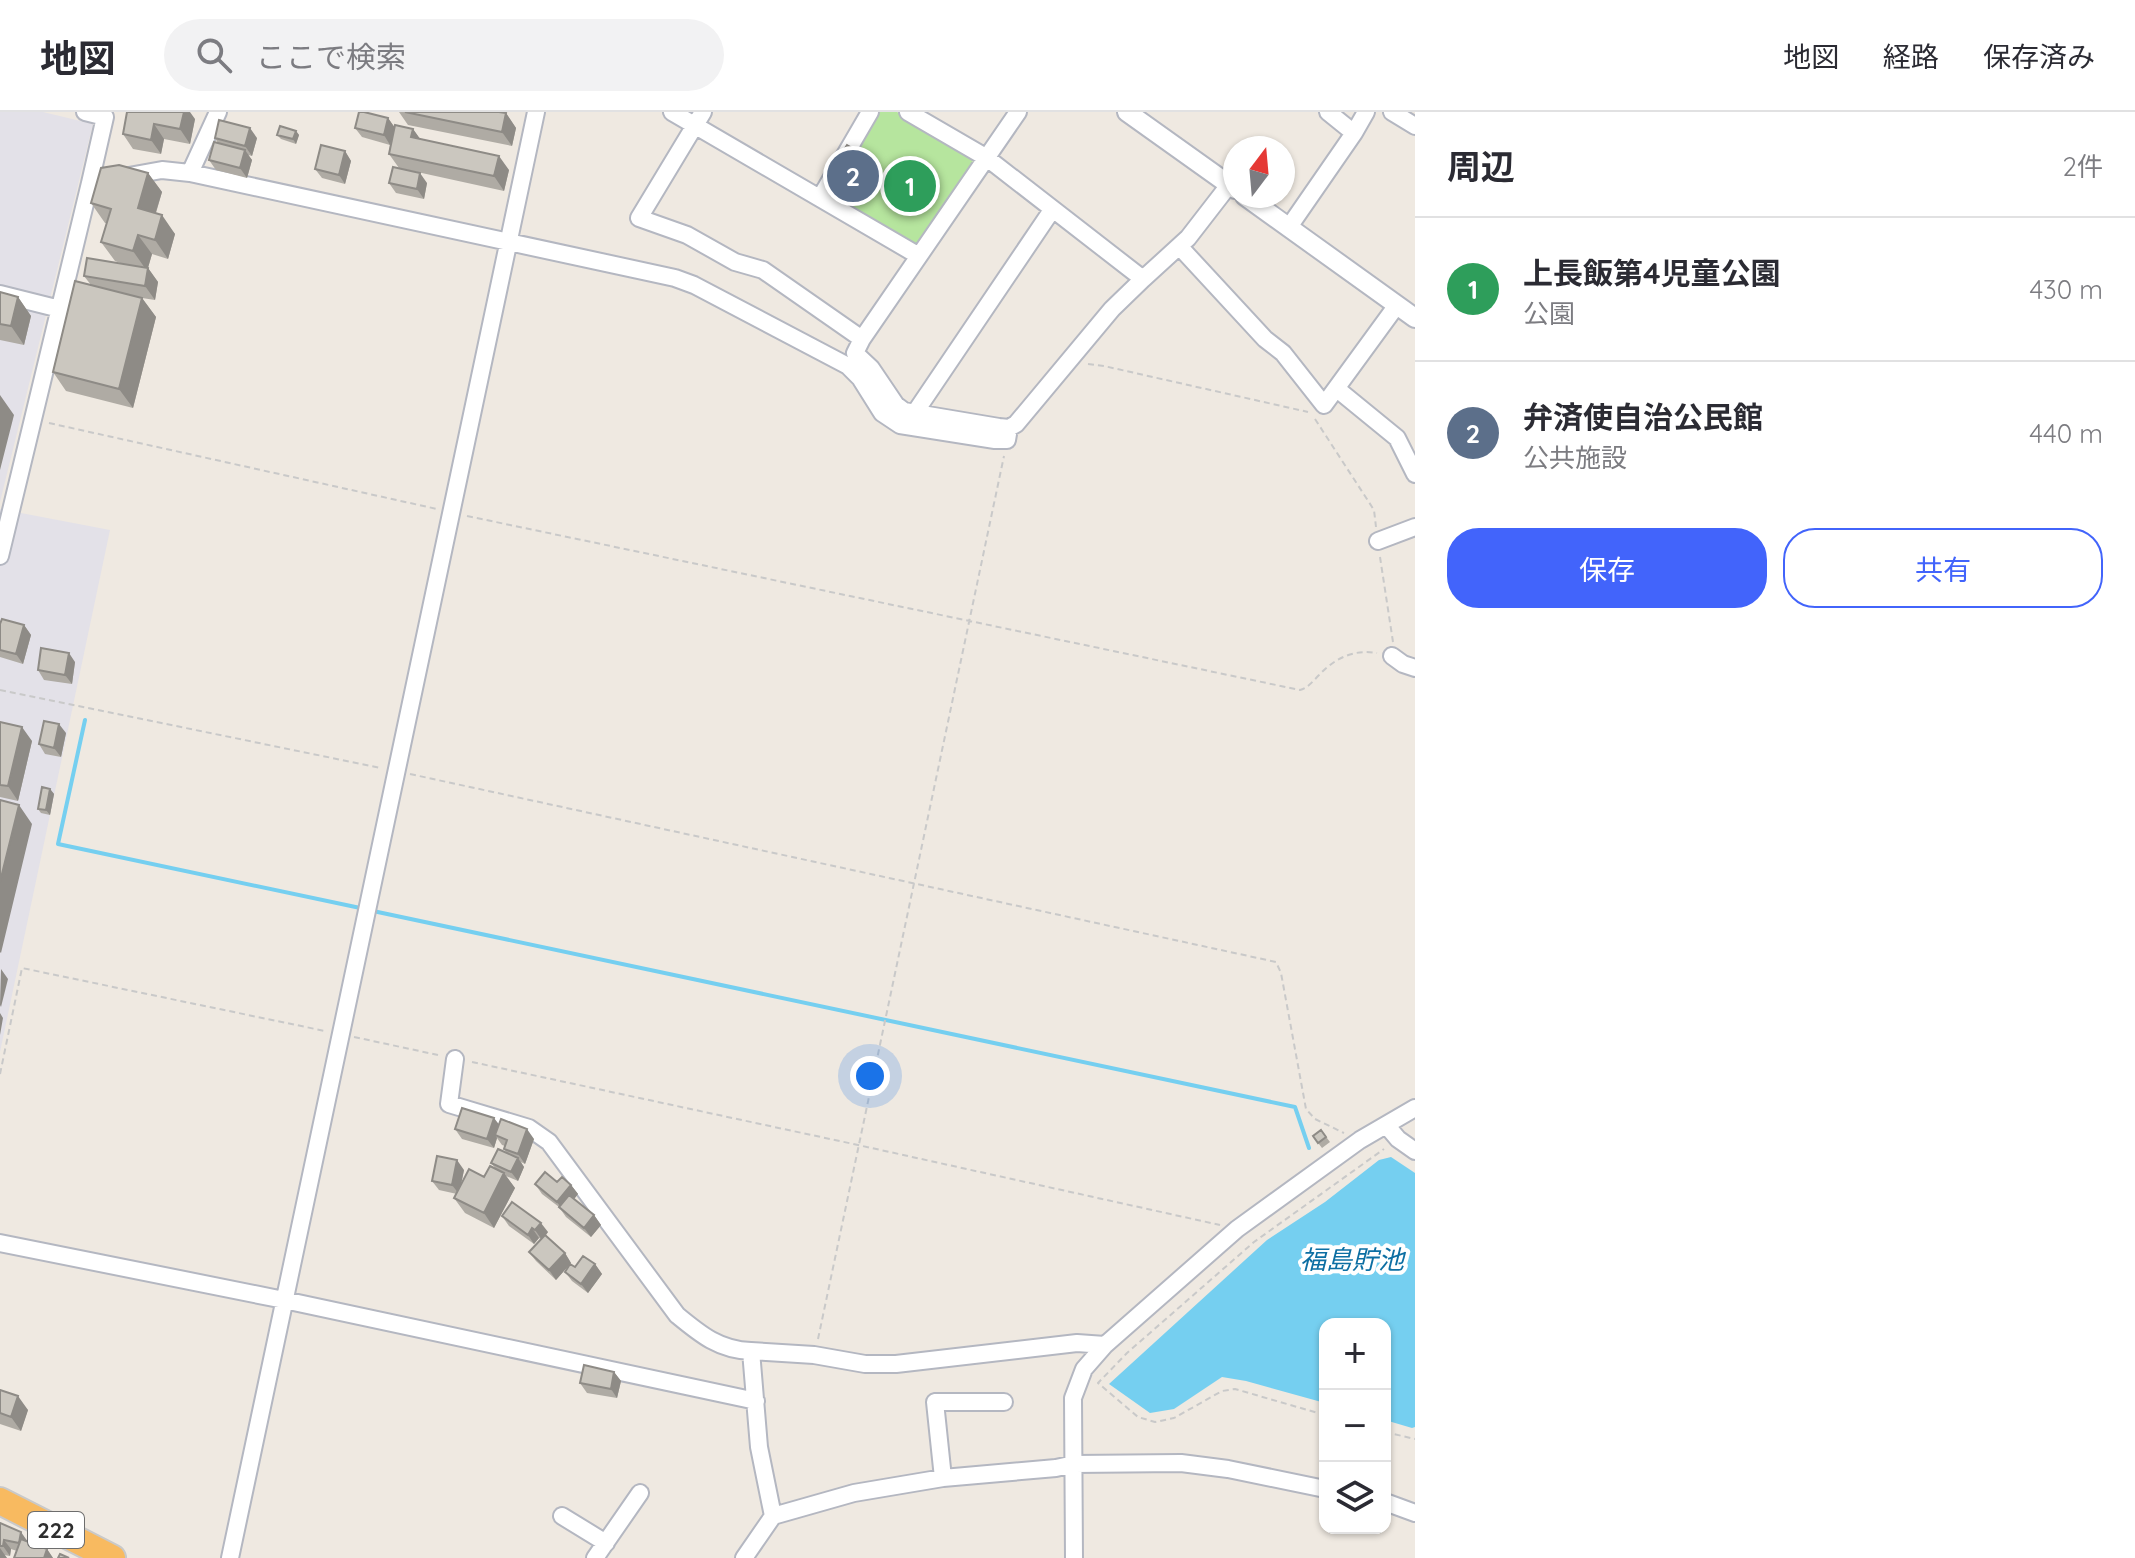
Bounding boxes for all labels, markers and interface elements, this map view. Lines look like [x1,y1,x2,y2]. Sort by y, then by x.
search box [164,19,724,91]
icon: search [192,33,236,77]
text: 地図 [40,34,116,82]
text: ここで検索 [256,38,406,76]
text: 地図 [1783,39,1839,74]
text: 経路 [1883,39,1939,74]
text: 保存済み [1983,39,2095,74]
north arrow [1223,136,1295,208]
text: 周辺 [1447,145,1515,188]
pin: 2 [827,146,879,206]
text: 2件 [2063,150,2103,183]
pin: 1 [884,156,936,216]
text: 上長飯第4児童公園 [1523,254,1781,292]
text: 1 [1468,273,1478,306]
text: 430 m [2029,273,2103,306]
text: 公園 [1523,297,1575,330]
text: 弁済使自治公民館 [1523,398,1763,436]
text: 2 [1466,417,1480,450]
text: 440 m [2029,417,2103,450]
text: 公共施設 [1523,441,1627,474]
button: 保存 [1447,528,1767,608]
button: 共有 [1783,528,2103,608]
your location [850,1056,890,1096]
water label: 福島貯池 [1300,1243,1407,1276]
map controls [1319,1318,1391,1534]
button: + [1319,1318,1391,1390]
button: − [1319,1390,1391,1462]
button: layers [1319,1462,1391,1534]
road number: 222 [28,1512,84,1548]

